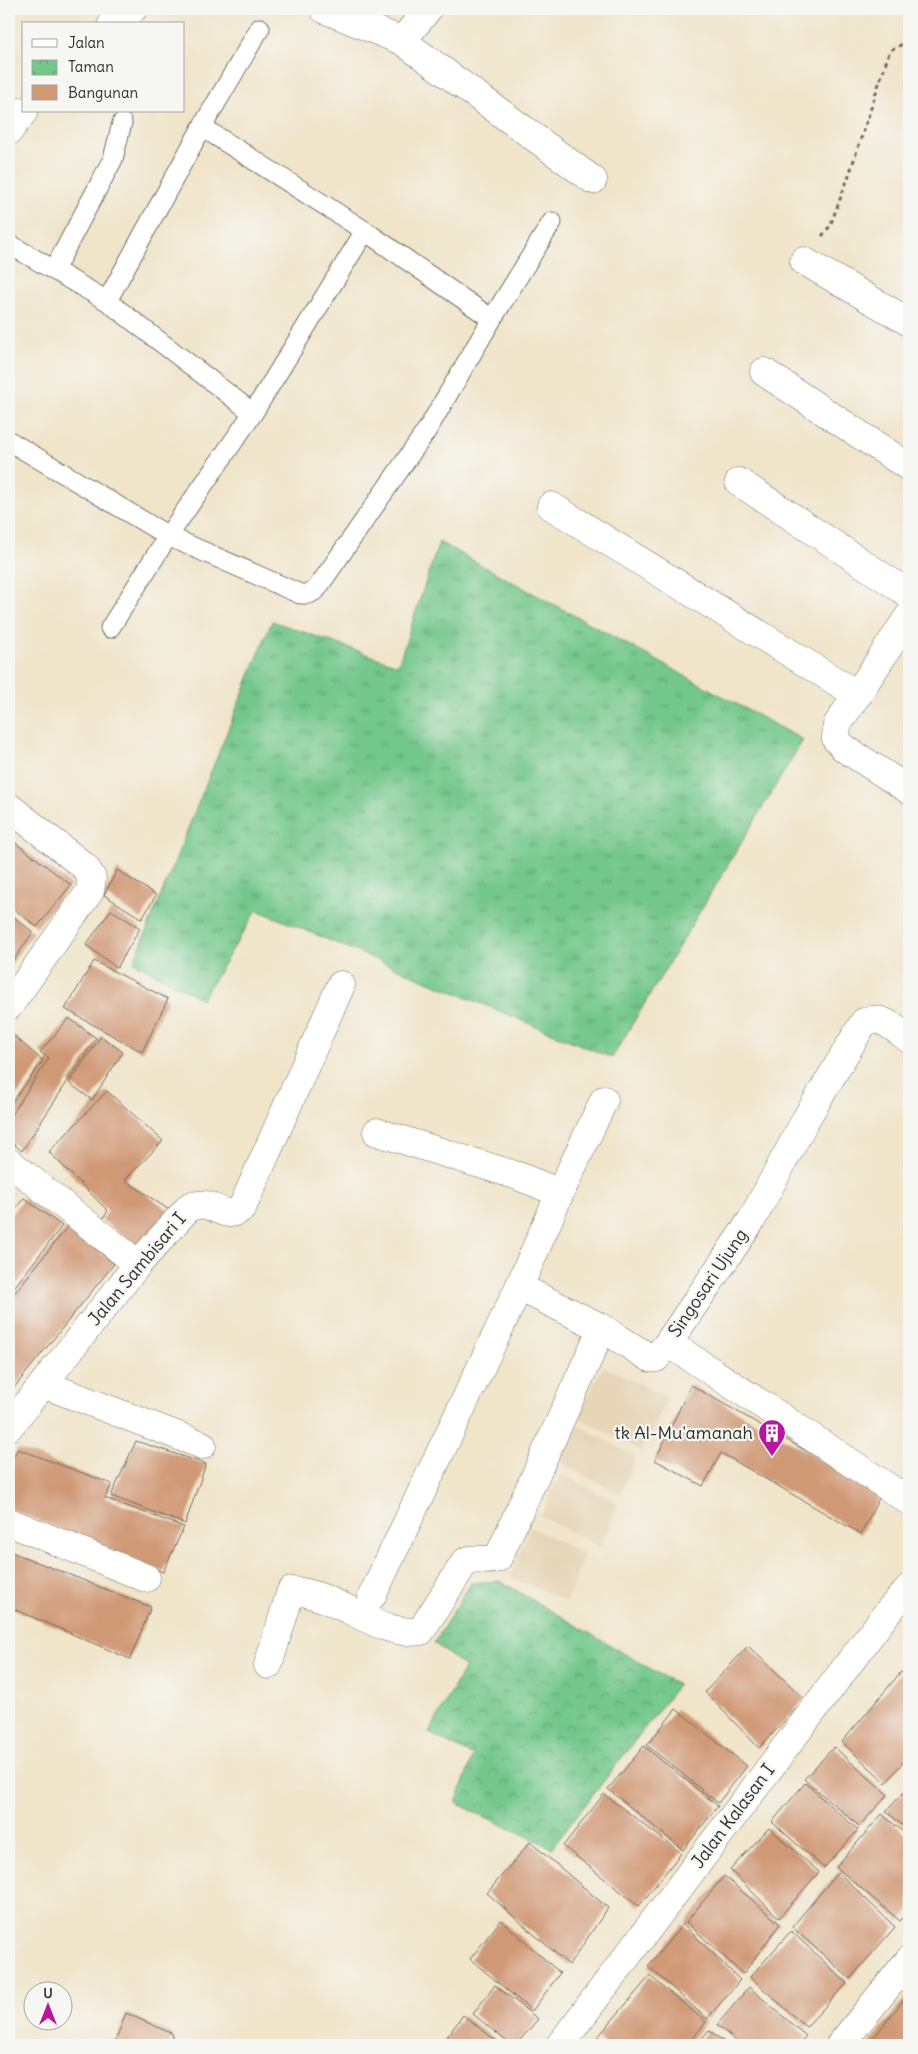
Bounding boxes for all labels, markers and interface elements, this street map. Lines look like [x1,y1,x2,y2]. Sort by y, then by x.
legend [22,22,185,112]
text: Jalan [68,33,105,52]
text: Taman [68,57,114,76]
text: Bangunan [68,83,138,102]
street label: Jalan Sambisari I [83,1207,191,1330]
street label: Singosari Ujung [663,1224,752,1341]
building icon: tk Al-Mu'amanah [757,1418,787,1457]
place label: tk Al-Mu'amanah [615,1421,753,1444]
street label: Jalan Kalasan I [686,1759,779,1873]
north arrow [22,1982,72,2032]
text: U [43,1984,53,2002]

